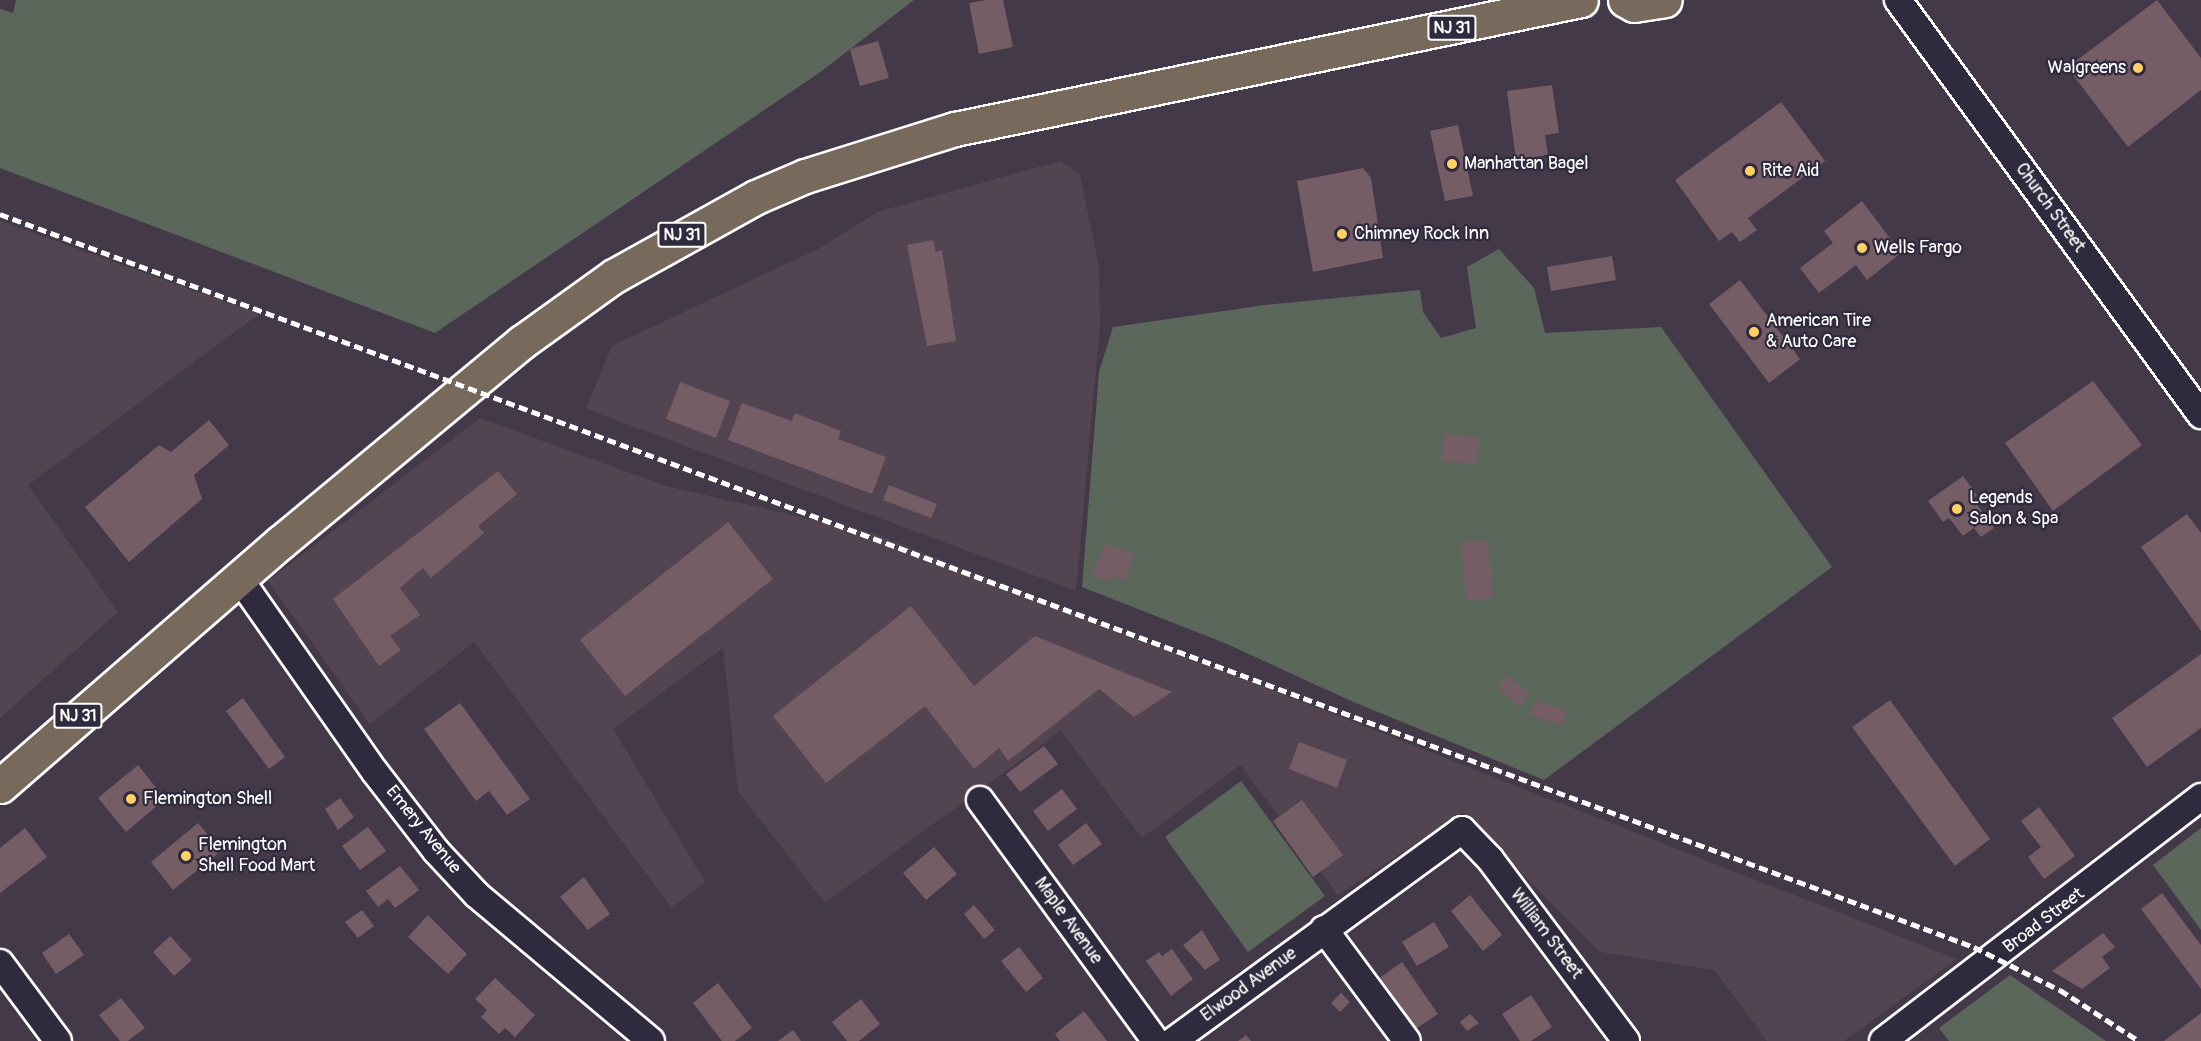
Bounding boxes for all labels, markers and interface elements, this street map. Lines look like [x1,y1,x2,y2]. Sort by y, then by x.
road number: NJ 31 [1426,15,1478,41]
place label: Walgreens [2048,57,2126,79]
marker: Walgreens [2131,61,2145,75]
place label: Manhattan Bagel [1464,153,1588,175]
marker: Manhattan Bagel [1445,157,1459,171]
street label: Church Street [2010,159,2090,257]
place label: Rite Aid [1762,160,1819,182]
marker: Rite Aid [1743,164,1757,178]
road number: NJ 31 [656,222,708,248]
place label: Chimney Rock Inn [1354,223,1489,245]
marker: Chimney Rock Inn [1335,227,1349,241]
place label: Wells Fargo [1874,237,1962,259]
marker: Wells Fargo [1855,241,1869,255]
place label: American Tire & Auto Care [1766,311,1871,354]
marker: American Tire & Auto Care [1747,325,1761,339]
place label: Legends Salon & Spa [1969,488,2058,530]
marker: Legends Salon & Spa [1950,502,1964,516]
road number: NJ 31 [52,703,104,729]
street label: Emery Avenue [381,781,465,879]
place label: Flemington Shell [143,788,272,810]
marker: Flemington Shell [124,792,138,806]
place label: Flemington Shell Food Mart [198,835,315,878]
marker: Flemington Shell Food Mart [179,849,193,863]
street label: Maple Avenue [1029,873,1107,969]
street label: Broad Street [1999,884,2089,958]
street label: William Street [1505,885,1587,983]
street label: Elwood Avenue [1197,943,1301,1027]

